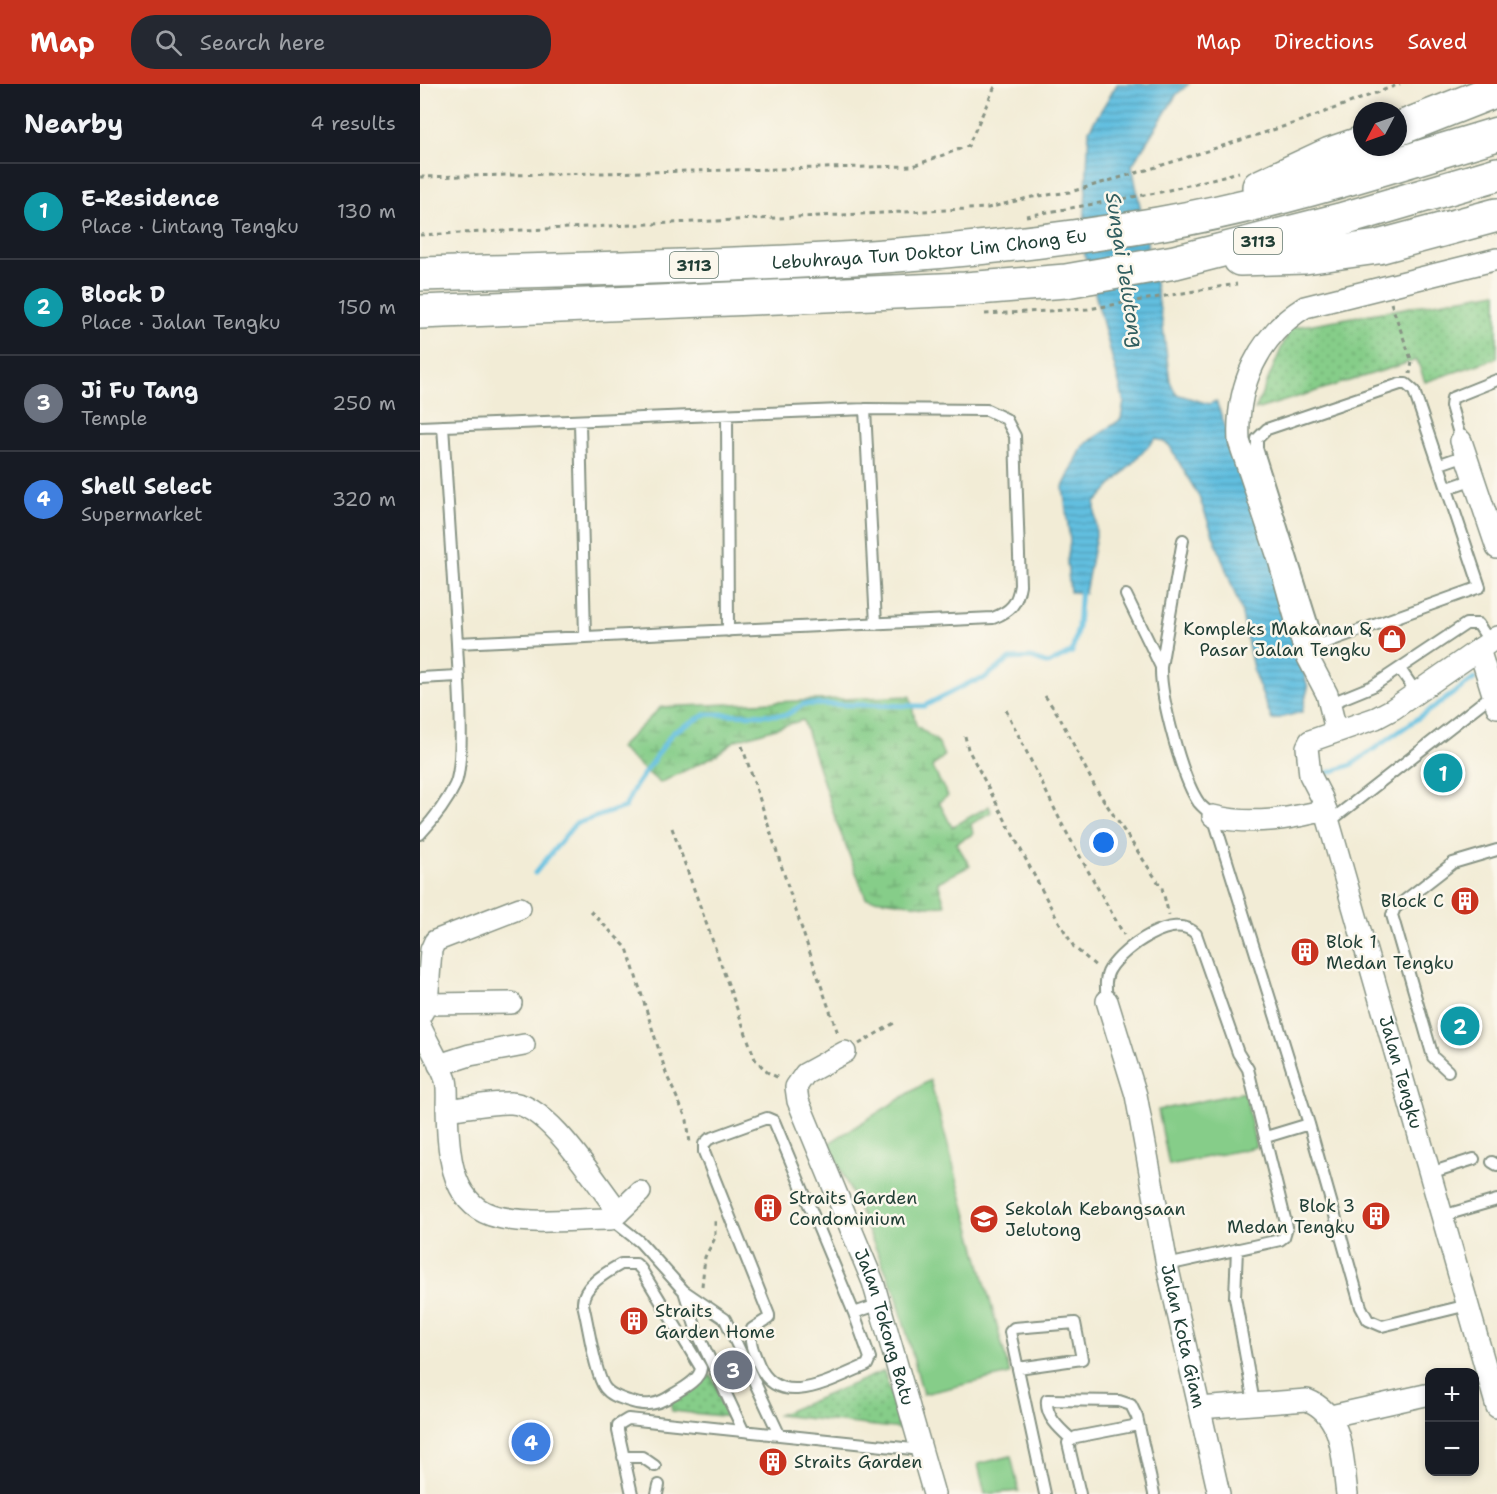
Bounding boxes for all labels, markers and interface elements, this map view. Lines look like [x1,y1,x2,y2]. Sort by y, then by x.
search box [131,15,551,69]
text: Map [30,23,95,61]
icon: search [152,26,185,59]
text: Search here [200,28,325,57]
text: Map [1196,28,1241,56]
text: Directions [1274,28,1374,56]
text: Saved [1407,28,1467,56]
north arrow [1353,102,1407,156]
text: Nearby [24,106,123,141]
text: 4 results [310,110,396,136]
text: E-Residence [81,184,219,213]
water label: Sungai Jelutong [1100,190,1150,350]
text: 1 [39,198,48,224]
text: 130 m [337,198,396,224]
text: Place · Lintang Tengku [81,213,299,239]
street label: Lebuhraya Tun Doktor Lim Chong Eu [771,223,1088,275]
road number: 3113 [1234,228,1282,254]
road number: 3113 [670,252,718,278]
text: Block D [81,280,165,309]
text: 2 [37,294,51,320]
text: 150 m [338,294,396,320]
text: Place · Jalan Tengku [81,309,281,335]
text: Ji Fu Tang [81,376,198,405]
text: 3 [37,390,51,416]
text: 250 m [332,390,396,416]
text: Temple [81,405,148,431]
text: Shell Select [81,472,212,501]
text: 4 [37,486,51,512]
text: 320 m [332,486,396,512]
text: Supermarket [81,501,203,527]
place label: Kompleks Makanan & Pasar Jalan Tengku [1183,617,1372,662]
shop icon: Kompleks Makanan & Pasar Jalan Tengku [1376,623,1408,655]
pin: 1 [1424,750,1462,796]
your location [1089,828,1118,857]
building icon: Block C [1449,885,1481,917]
place label: Block C [1381,889,1444,913]
place label: Blok 1 Medan Tengku [1326,930,1454,975]
building icon: Blok 1 Medan Tengku [1289,936,1321,968]
pin: 2 [1440,1004,1480,1048]
street label: Jalan Tengku [1373,1013,1428,1132]
place label: Straits Garden Condominium [789,1186,917,1231]
building icon: Straits Garden Condominium [752,1192,784,1224]
place label: Blok 3 Medan Tengku [1227,1194,1355,1239]
place label: Sekolah Kebangsaan Jelutong [1005,1197,1185,1242]
building icon: Blok 3 Medan Tengku [1360,1200,1392,1232]
school or university icon: Sekolah Kebangsaan Jelutong [968,1203,1000,1235]
street label: Jalan Tokong Batu [849,1245,920,1408]
street label: Jalan Kota Giam [1155,1262,1211,1410]
place label: Straits Garden Home [655,1299,775,1344]
building icon: Straits Garden Home [618,1305,650,1337]
pin: 3 [714,1348,752,1392]
map controls [1425,1368,1479,1476]
button: + [1425,1368,1479,1422]
pin: 4 [512,1420,550,1464]
button: − [1425,1422,1479,1476]
building icon: Straits Garden [757,1446,789,1478]
place label: Straits Garden [794,1450,922,1474]

